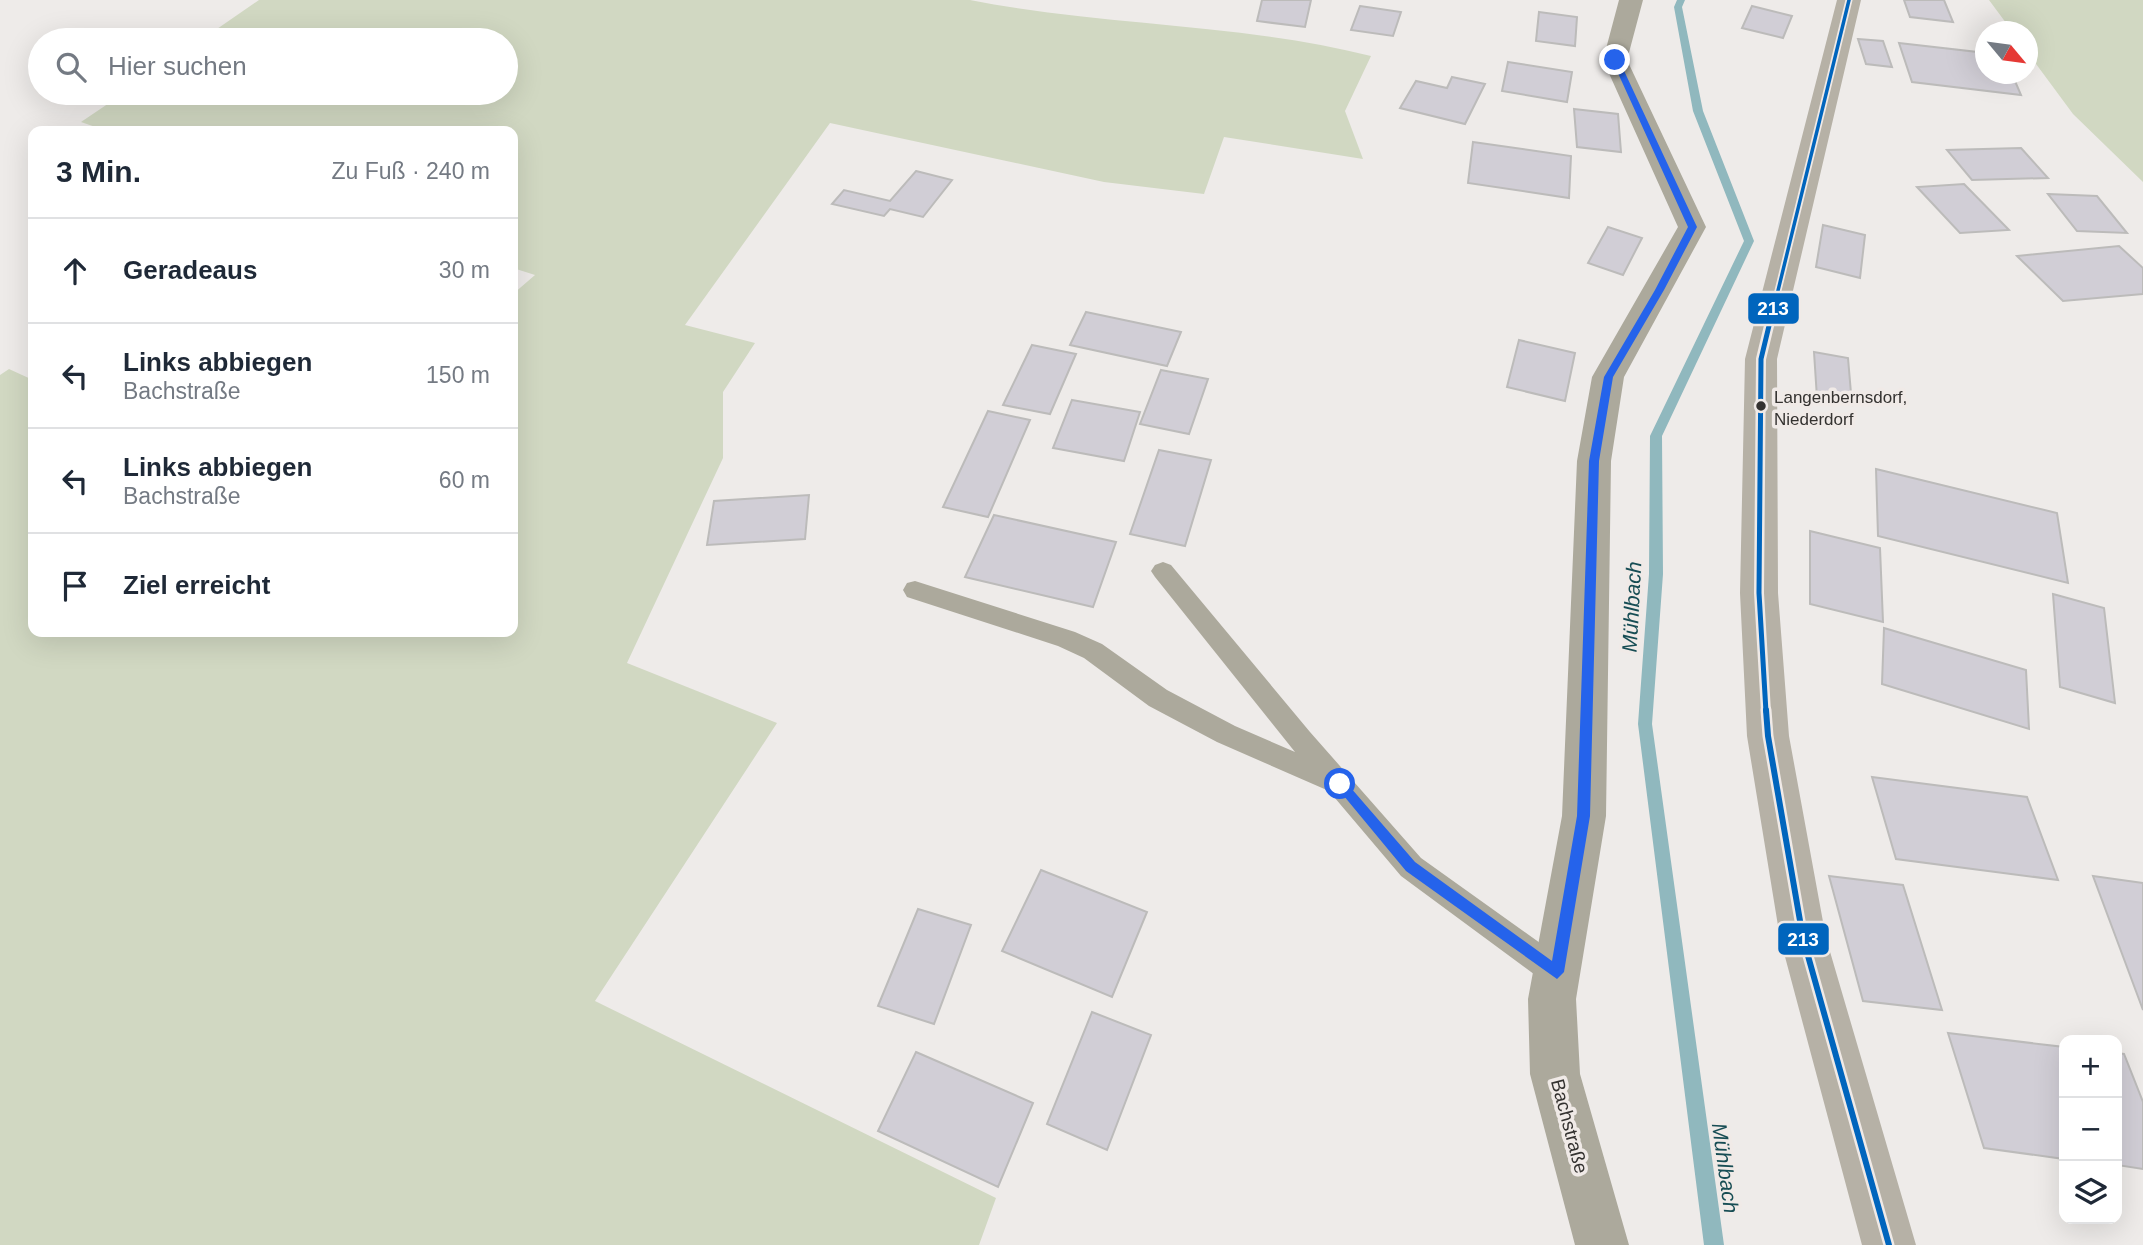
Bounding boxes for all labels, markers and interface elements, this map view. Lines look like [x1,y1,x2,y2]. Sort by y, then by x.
north arrow [1975,21,2038,84]
search box [28,28,518,105]
route end [1599,44,1630,75]
icon: search [52,48,90,86]
text: Hier suchen [108,51,247,81]
text: 3 Min. [56,155,141,188]
text: Zu Fuß · 240 m [332,158,490,184]
icon: ahead [56,252,94,290]
text: Geradeaus [123,255,257,285]
text: 30 m [439,257,490,283]
line badge: 213 [1747,292,1800,325]
text: 213 [1757,298,1789,319]
text: Links abbiegen [123,347,312,377]
icon: left [56,357,94,395]
text: 150 m [426,362,490,388]
text: Bachstraße [123,378,241,404]
place label: Langenbernsdorf, Niederdorf [1774,388,1907,429]
marker: Langenbernsdorf, Niederdorf [1754,399,1768,413]
text: Links abbiegen [123,452,312,482]
icon: left [56,462,94,500]
text: 60 m [439,467,490,493]
text: Bachstraße [123,483,241,509]
water label: Mühlbach [1618,561,1645,653]
icon: arrive [56,567,94,605]
text: Ziel erreicht [123,570,270,600]
route start [1324,768,1355,799]
line badge: 213 [1777,922,1830,956]
text: 213 [1787,929,1819,950]
map controls [2059,1035,2122,1224]
button: + [2059,1035,2122,1098]
street label: Bachstraße [1547,1076,1592,1176]
button: − [2059,1098,2122,1161]
water label: Mühlbach [1708,1121,1743,1215]
button: layers [2059,1161,2122,1224]

